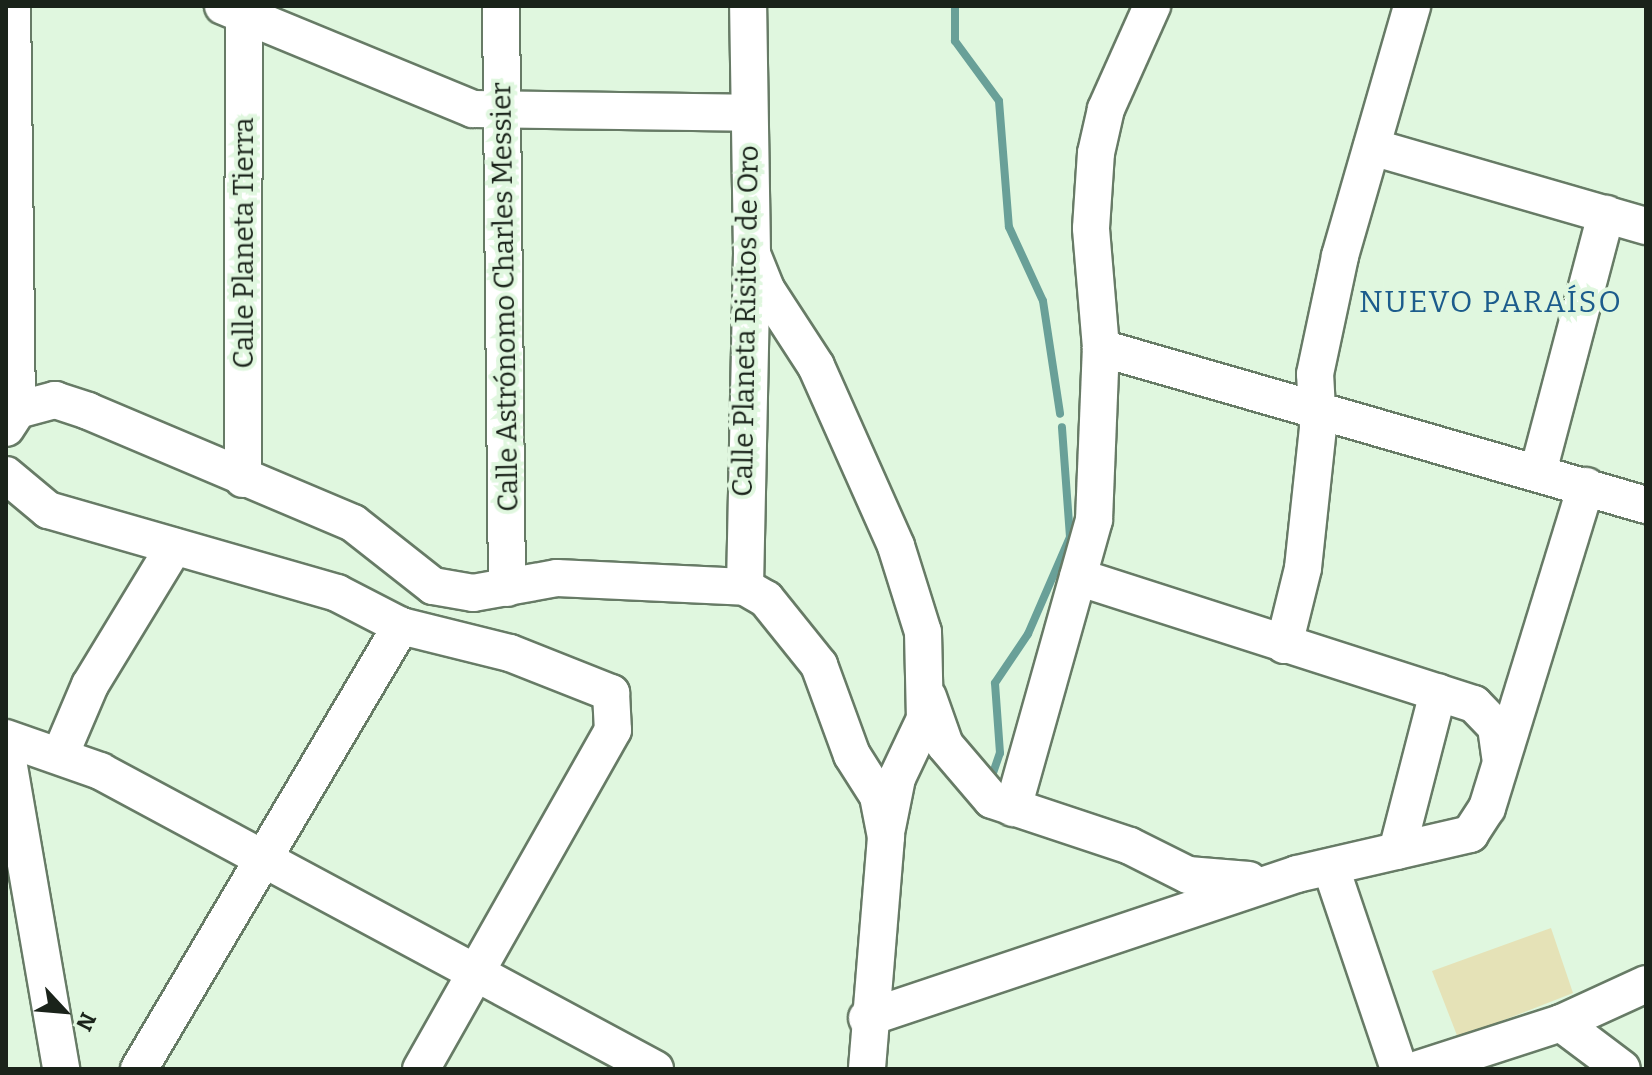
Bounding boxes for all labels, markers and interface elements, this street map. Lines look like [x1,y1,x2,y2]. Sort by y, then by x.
street label: Calle Astrónomo Charles Messier [484,82,526,512]
street label: Calle Planeta Tierra [227,117,261,369]
street label: Calle Planeta Risitos de Oro [726,145,766,497]
district label: NUEVO PARAÍSO [1359,284,1623,320]
north arrow [24,971,104,1051]
text: N [70,1008,102,1035]

